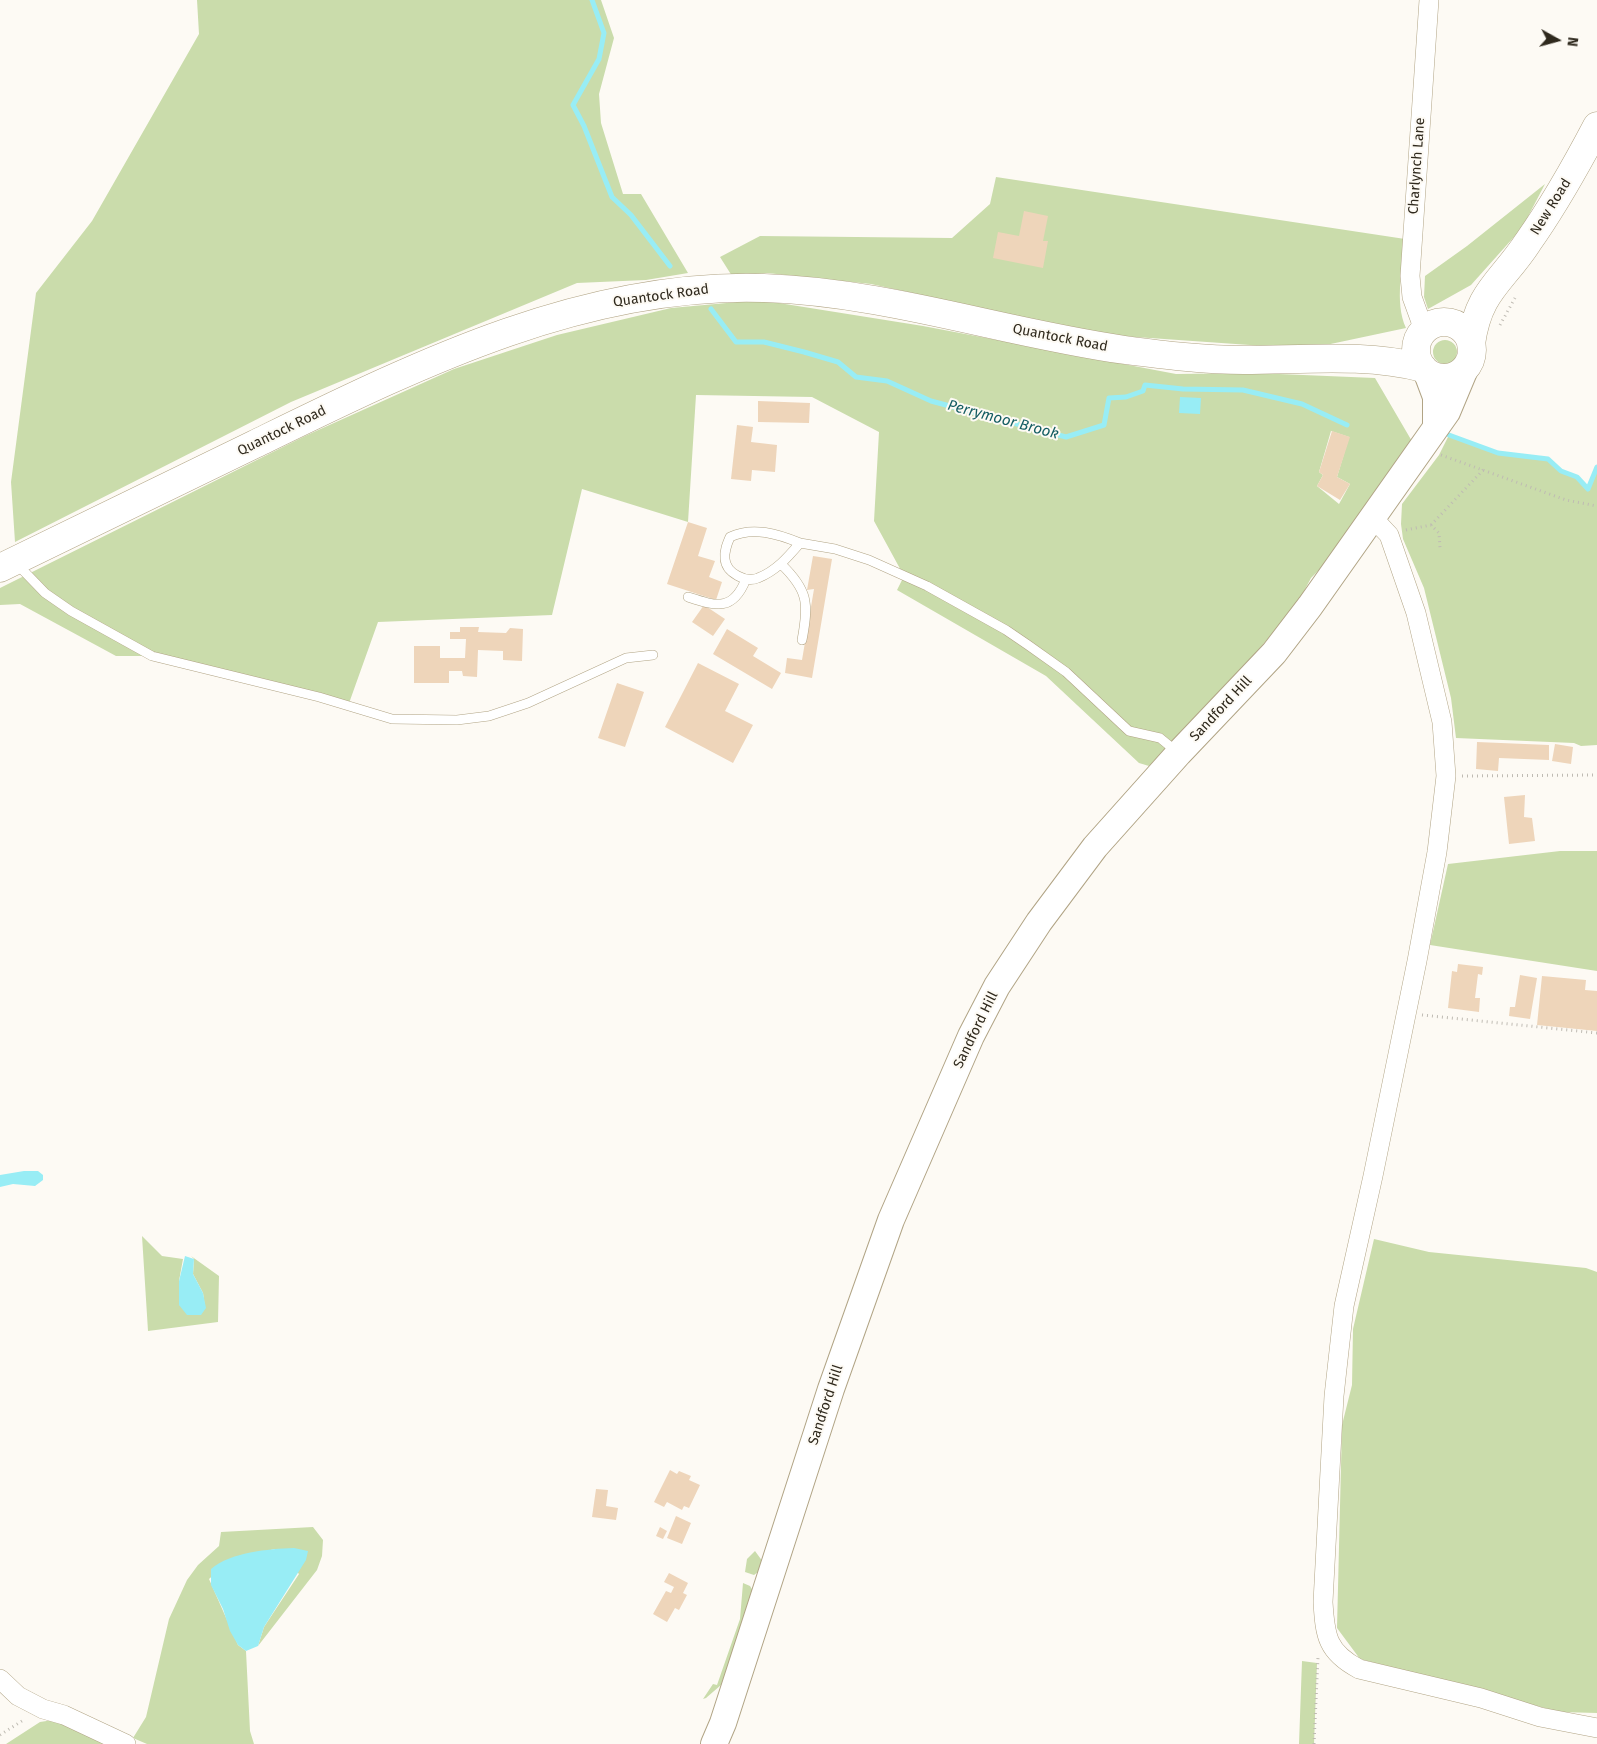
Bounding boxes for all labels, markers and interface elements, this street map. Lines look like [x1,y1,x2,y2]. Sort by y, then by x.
north arrow [1532,15,1582,65]
text: N [1563,36,1581,48]
street label: Charlynch Lane [1405,117,1429,215]
street label: New Road [1527,176,1575,238]
street label: Quantock Road [612,281,710,311]
street label: Quantock Road [1011,321,1109,355]
water label: Perrymoor Brook [946,397,1060,443]
street label: Quantock Road [235,402,329,460]
street label: Sandford Hill [1186,673,1256,745]
street label: Sandford Hill [950,989,1002,1071]
street label: Sandford Hill [805,1363,847,1447]

